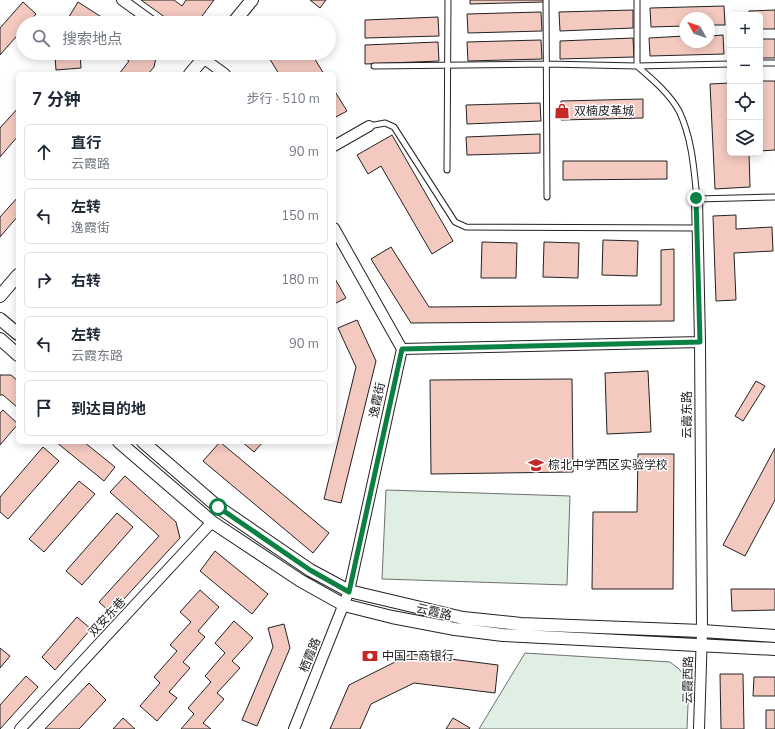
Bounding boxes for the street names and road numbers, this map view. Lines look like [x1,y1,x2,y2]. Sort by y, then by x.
street label: 逸霞街 [365,381,389,419]
street label: 云霞东路 [679,391,695,439]
street label: 双安东巷 [85,594,129,640]
street label: 云霞路 [415,600,453,624]
street label: 栖霞路 [296,635,324,675]
street label: 云霞西路 [680,656,696,704]

